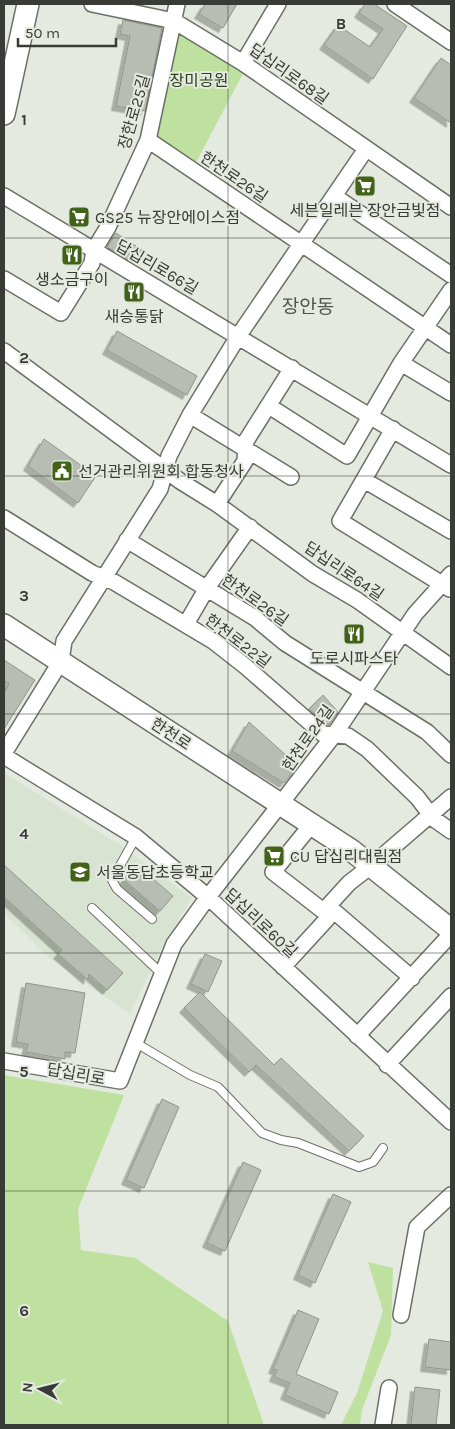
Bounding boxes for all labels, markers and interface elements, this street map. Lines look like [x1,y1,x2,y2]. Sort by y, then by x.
text: B [336,14,346,33]
scale bar [18,15,115,47]
text: 50 m [25,24,60,42]
street label: 답십리로68길 [246,40,332,108]
park label: 장미공원 [170,71,228,90]
street label: 장한로25길 [114,72,154,152]
text: 1 [21,110,27,129]
street label: 한천로26길 [197,148,271,206]
supermarket icon: 세븐일레븐 장안금빛점 [353,174,377,198]
place label: 세븐일레븐 장안금빛점 [289,201,441,220]
supermarket icon: GS25 뉴장안에이스점 [67,205,91,229]
place label: GS25 뉴장안에이스점 [95,208,240,227]
street label: 답십리로66길 [112,236,202,298]
restaurant icon: 생소금구이 [60,243,84,267]
place label: 생소금구이 [35,270,109,289]
restaurant icon: 새승통닭 [122,280,146,304]
district label: 장안동 [282,296,334,318]
place label: 새승통닭 [105,307,164,326]
text: 2 [19,348,29,367]
public building icon: 선거관리위원회 합동청사 [50,459,74,483]
place label: 선거관리위원회 합동청사 [78,462,244,481]
street label: 답십리로64길 [301,537,387,605]
street label: 한천로26길 [218,570,292,630]
text: 3 [19,586,29,605]
street label: 한천로22길 [201,610,275,672]
restaurant icon: 도로시파스타 [342,622,366,646]
place label: 도로시파스타 [310,649,398,668]
street label: 한천로24길 [278,701,338,775]
street label: 한천로 [147,714,195,754]
text: 4 [19,824,29,843]
supermarket icon: CU 답십리대림점 [262,844,286,868]
place label: CU 답십리대림점 [290,847,402,866]
school or university icon: 서울동답초등학교 [68,860,92,884]
place label: 서울동답초등학교 [96,863,214,882]
street label: 답십리로60길 [221,885,301,961]
street label: 답십리로 [45,1060,107,1089]
text: 5 [19,1062,29,1081]
text: 6 [19,1301,29,1320]
north arrow [15,1364,65,1414]
text: N [19,1381,37,1393]

